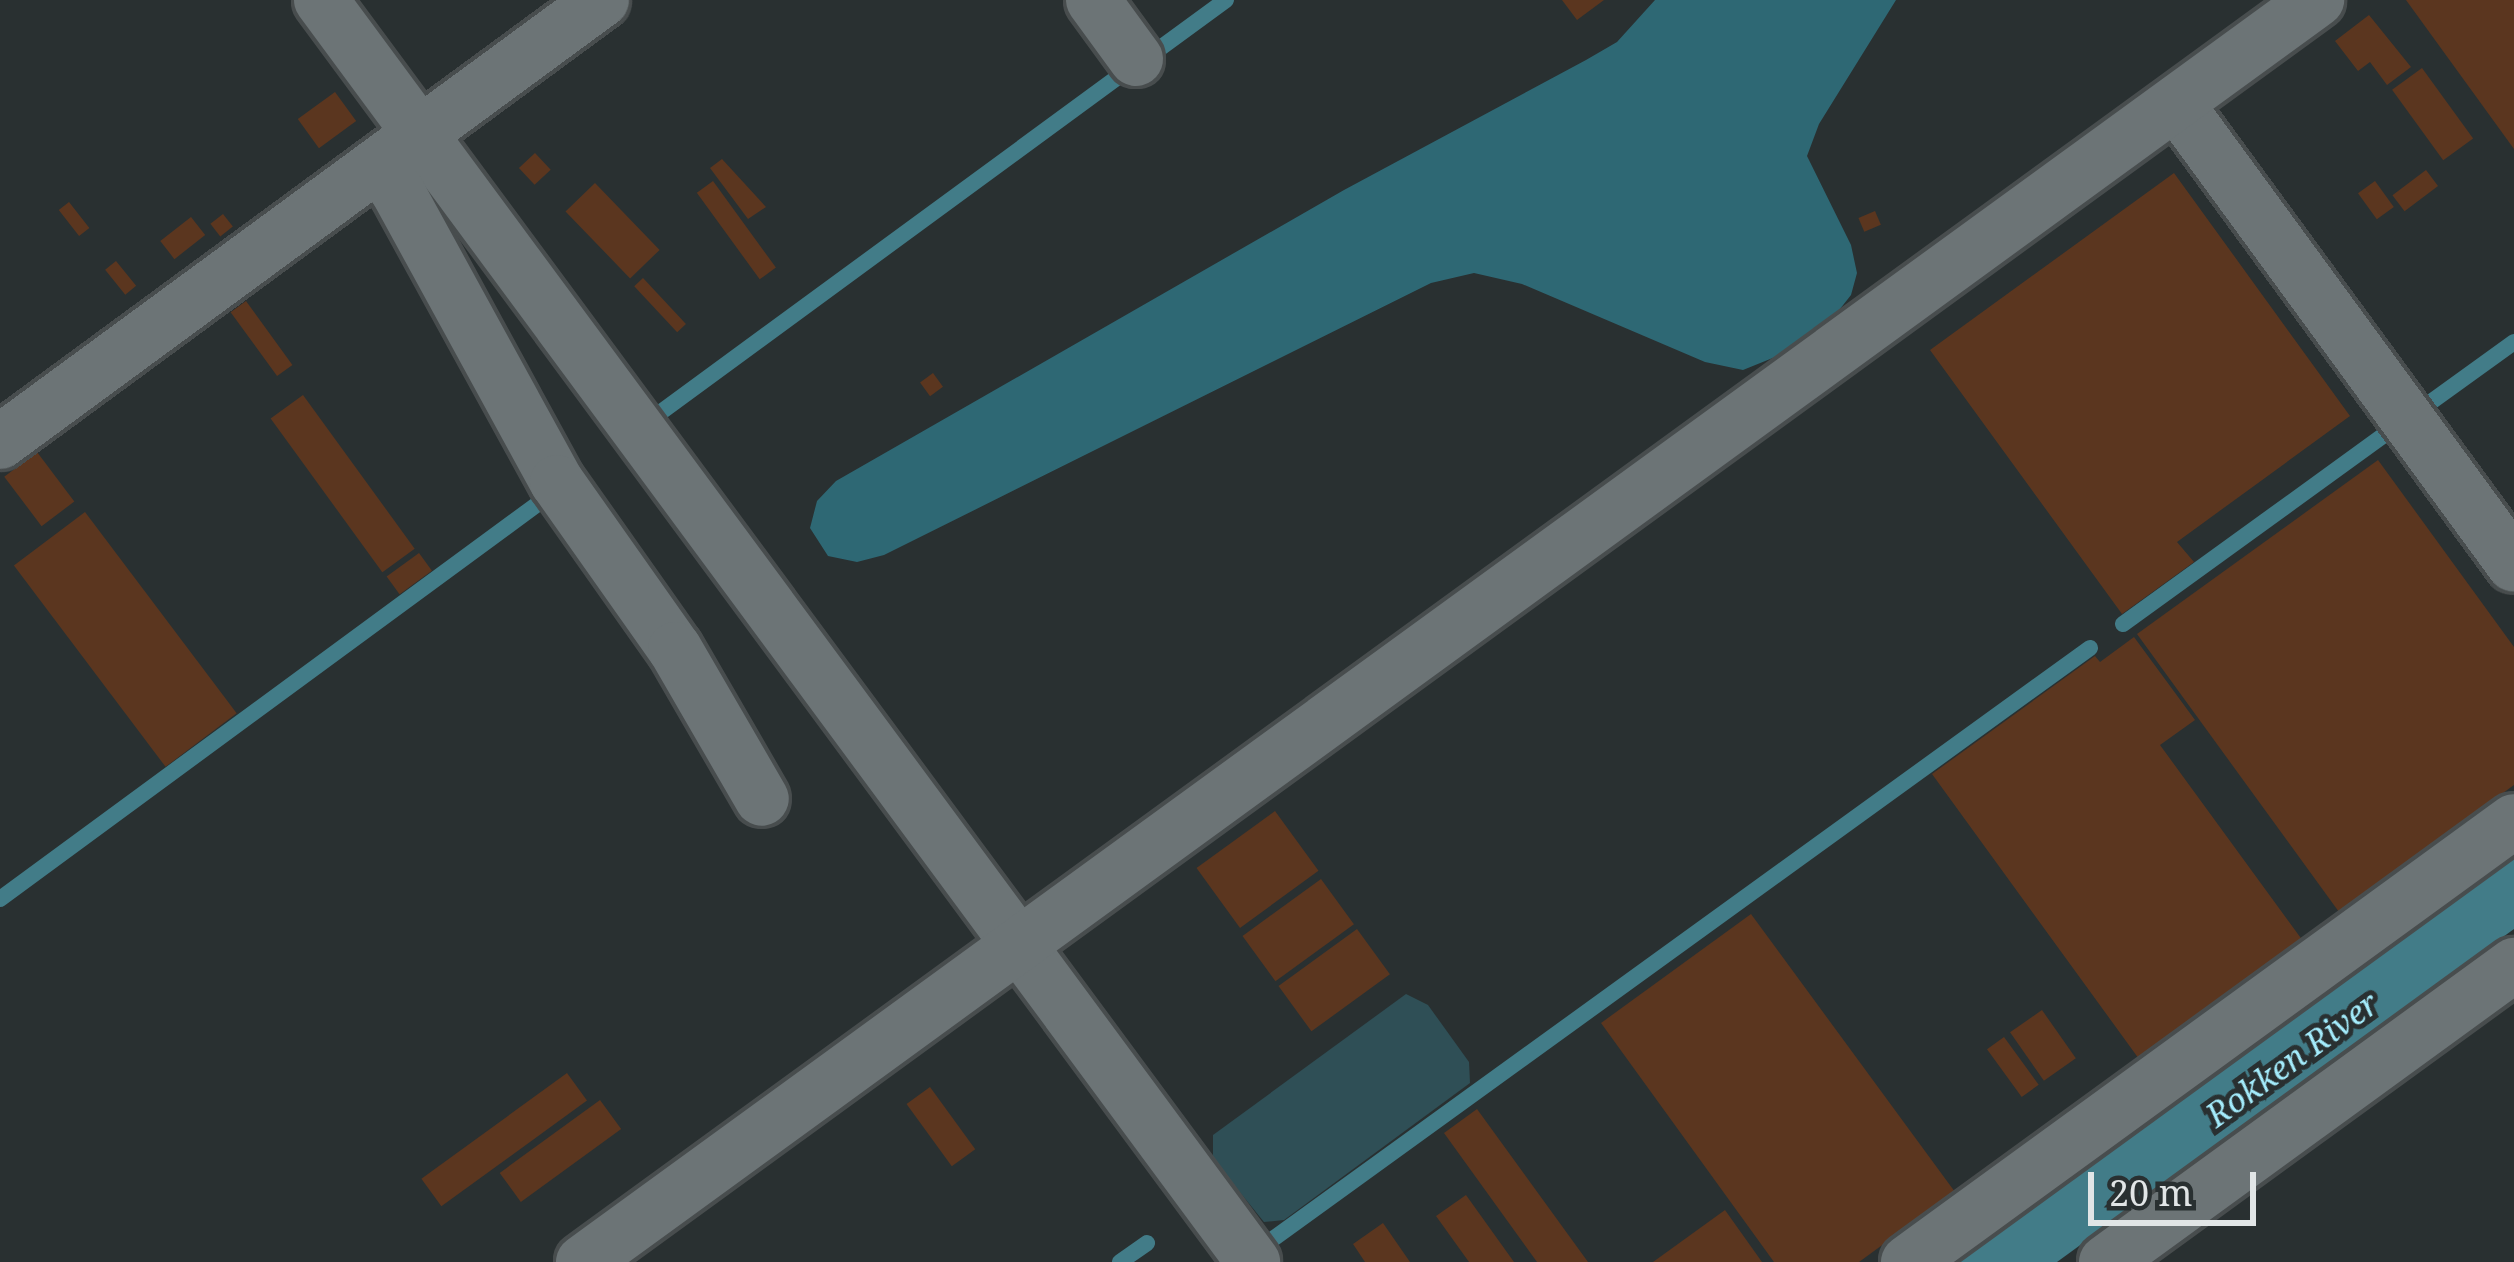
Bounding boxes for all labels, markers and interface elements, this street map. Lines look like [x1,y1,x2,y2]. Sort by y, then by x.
water label: Rokken River [2198,983,2386,1135]
scale bar [2094,1148,2262,1222]
text: 20 m [2109,1168,2193,1217]

